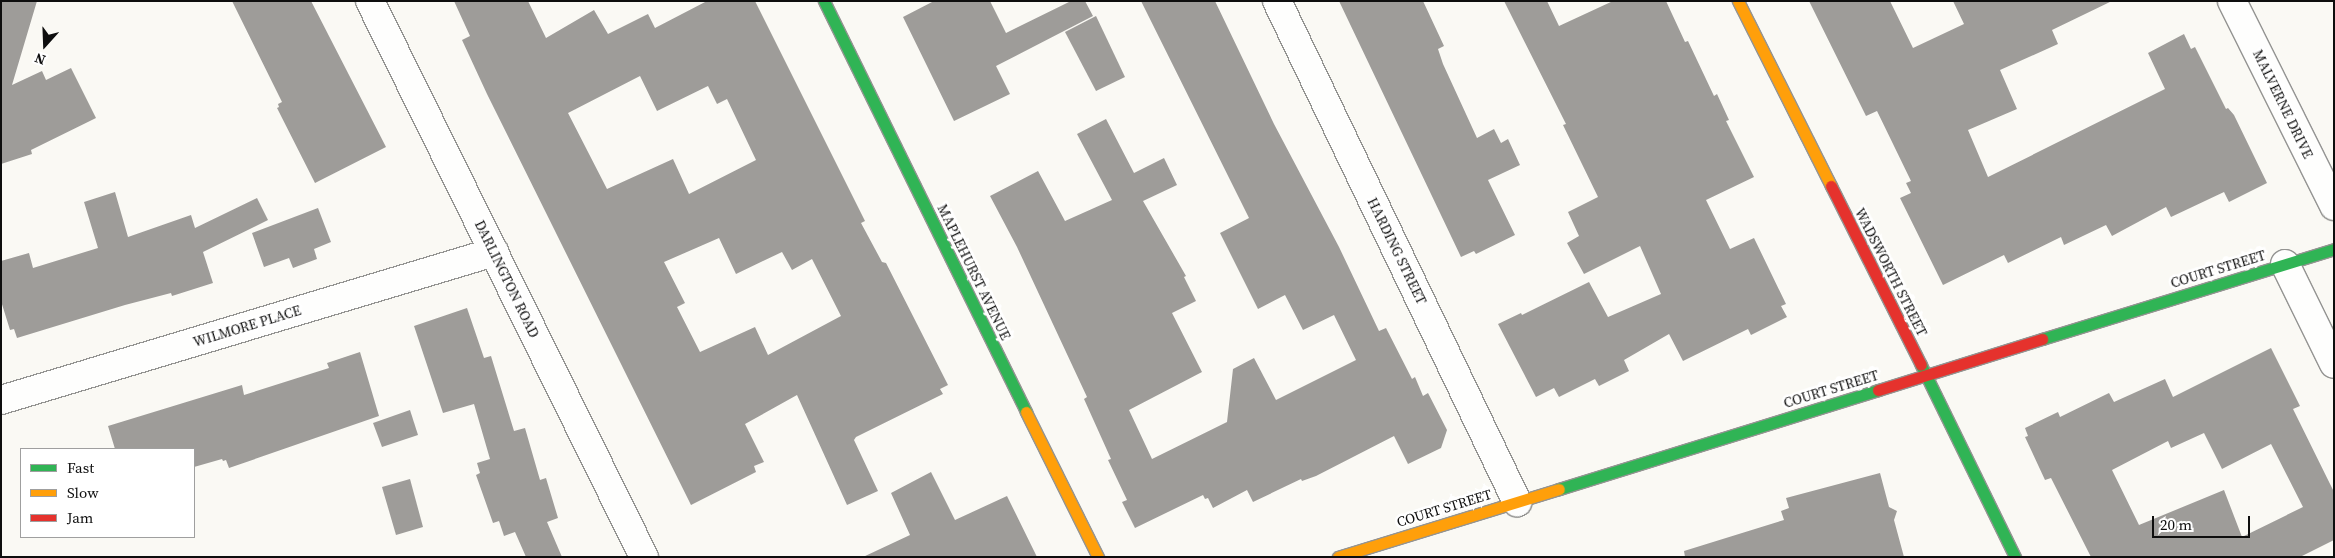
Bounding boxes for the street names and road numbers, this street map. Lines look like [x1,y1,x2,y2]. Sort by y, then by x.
street label: MALVERNE DRIVE [2249,47,2317,161]
street label: HARDING STREET [1364,195,1430,307]
street label: MAPLEHURST AVENUE [934,201,1014,343]
street label: WADSWORTH STREET [1851,205,1931,339]
street label: DARLINGTON ROAD [471,217,543,341]
street label: COURT STREET [2168,247,2268,291]
street label: WILMORE PLACE [191,302,303,350]
street label: COURT STREET [1781,367,1881,411]
street label: COURT STREET [1394,486,1494,530]

